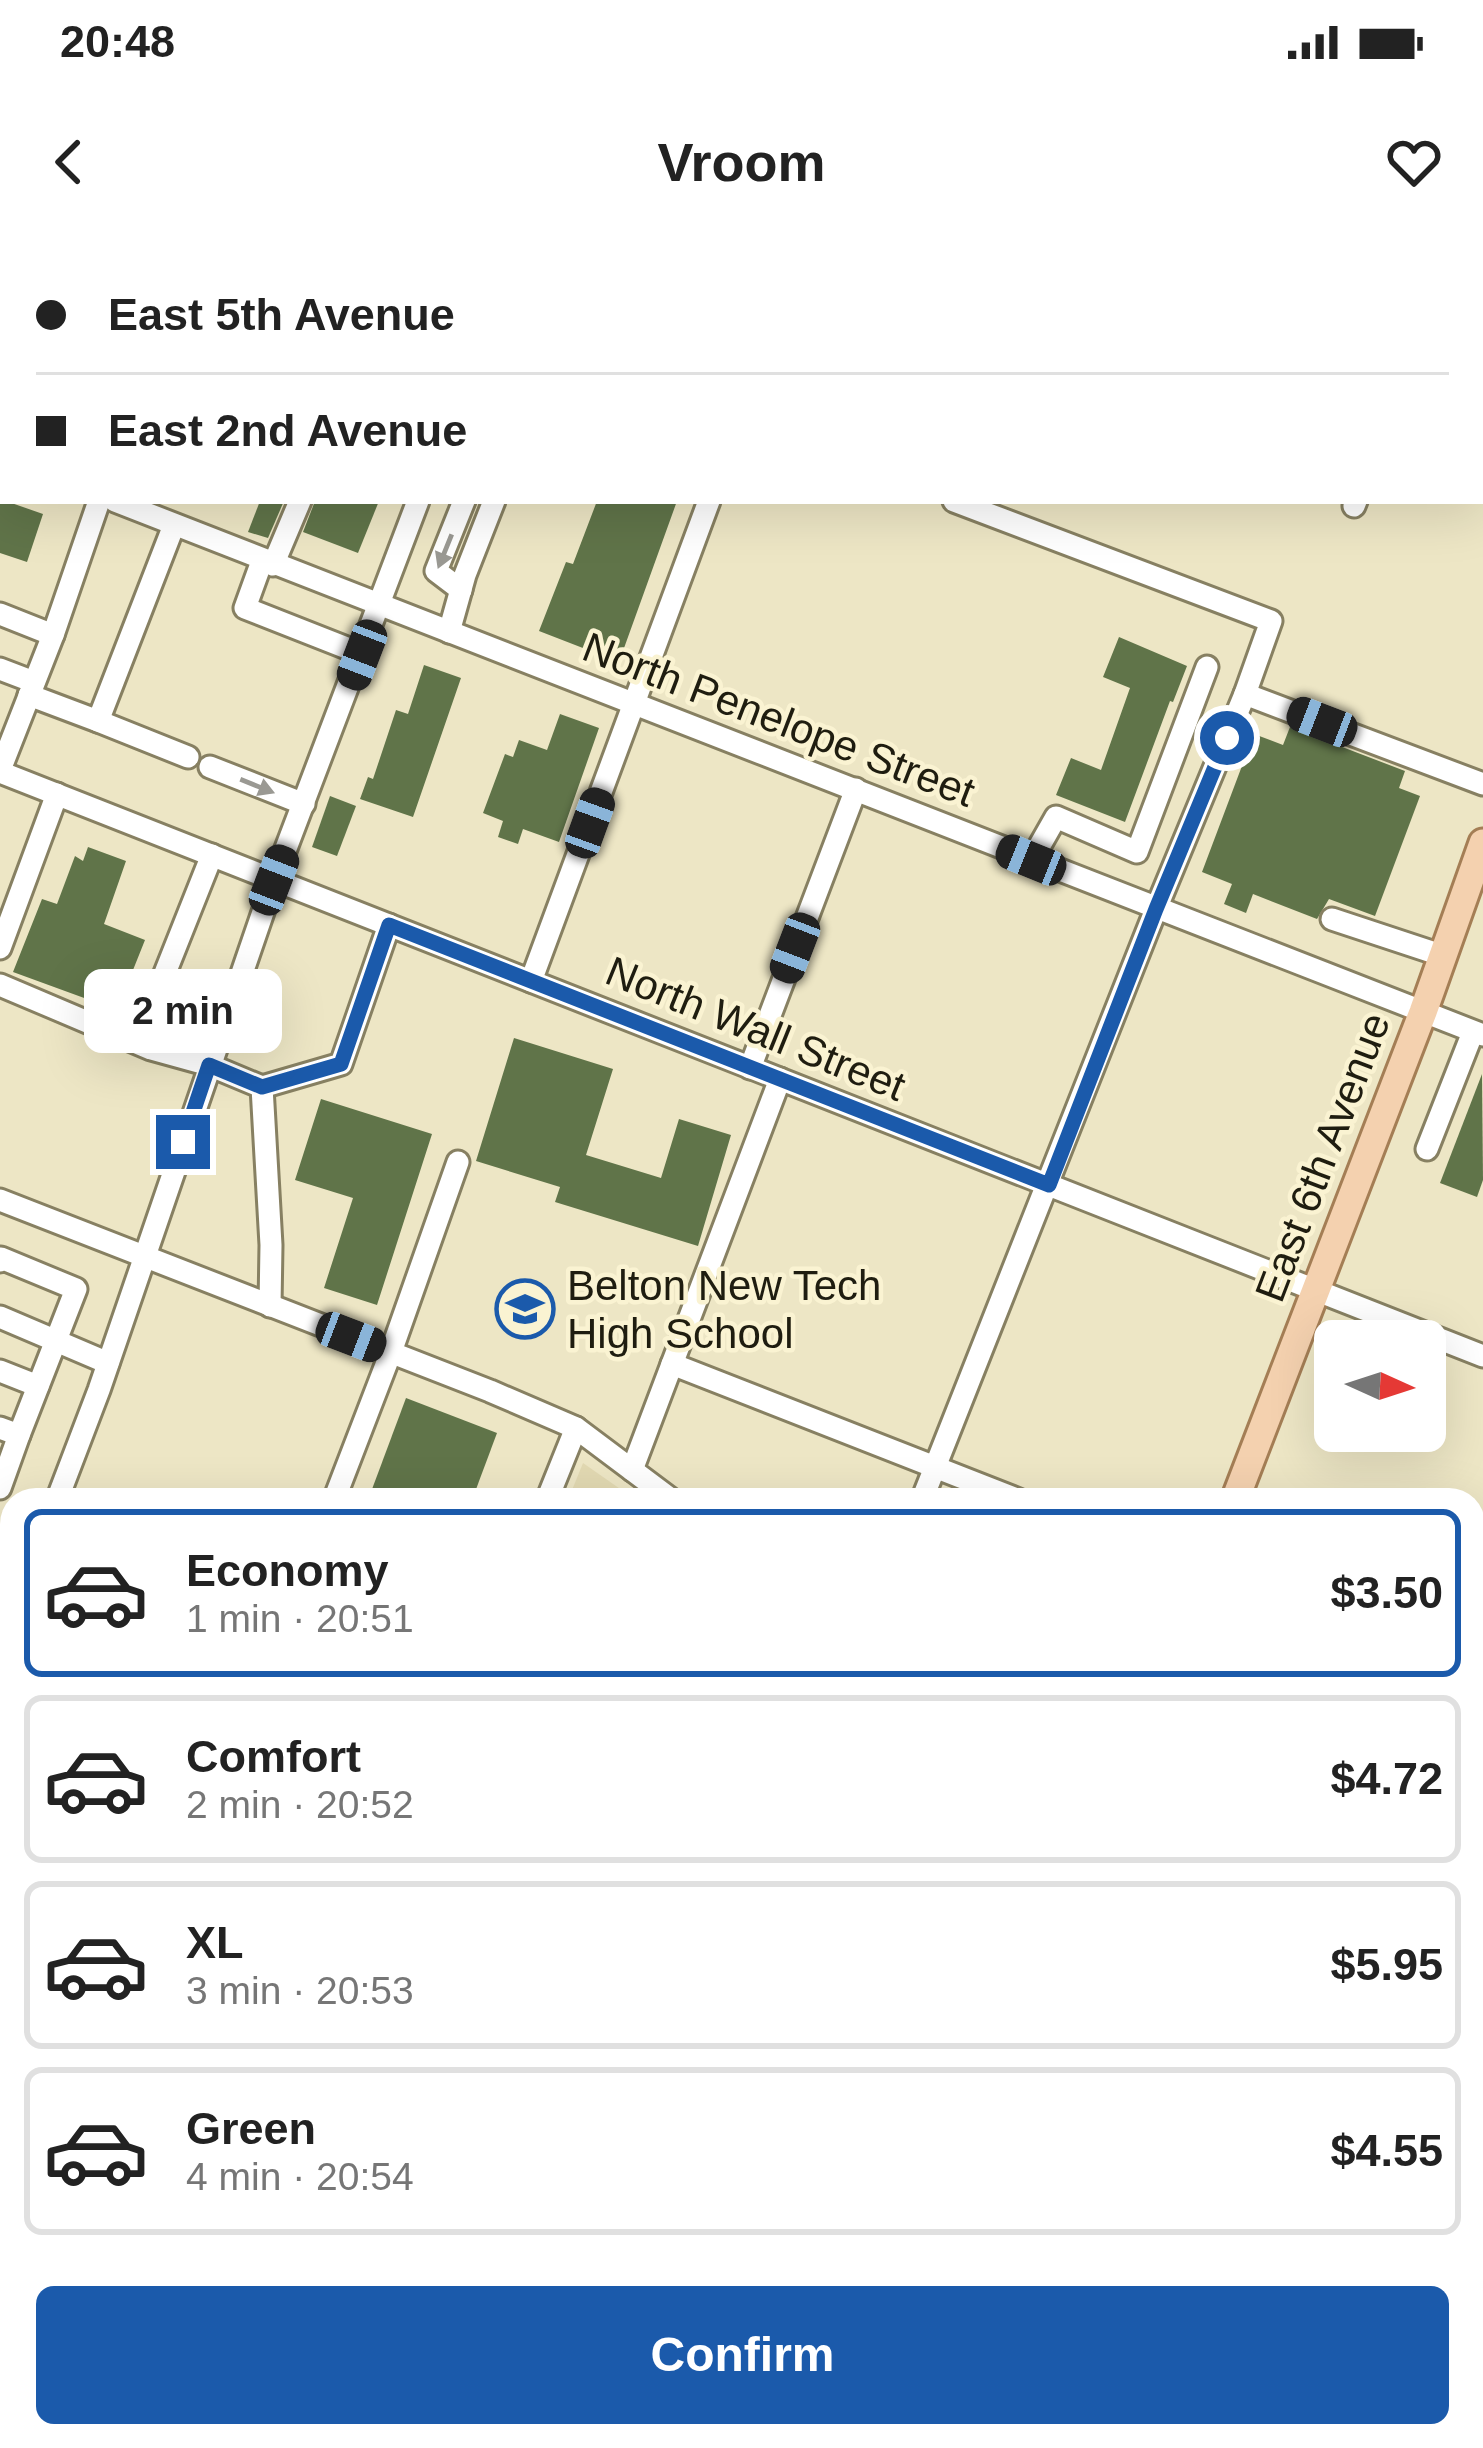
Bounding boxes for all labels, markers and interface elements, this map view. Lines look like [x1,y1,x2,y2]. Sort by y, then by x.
text: 20:48 [60,16,175,67]
icon: back [36,129,102,195]
icon: heart [1381,129,1447,195]
text: Vroom [657,132,826,192]
text: East 5th Avenue [108,289,455,340]
text: East 2nd Avenue [108,405,467,456]
one-way arrow [434,533,453,569]
car [332,615,392,695]
street label: North Penelope Street [576,623,982,816]
car [1282,692,1362,752]
route start [1200,711,1254,765]
one-way arrow [239,777,275,796]
car [561,783,619,863]
car [991,830,1071,890]
car [244,840,304,920]
car [765,908,825,988]
street label: North Wall Street [599,947,912,1110]
callout: 2 min [84,968,282,1052]
text: 2 min [132,989,234,1032]
street label: East 6th Avenue [1246,1006,1399,1308]
route end [156,1115,210,1169]
place label: Belton New Tech High School [567,1262,881,1357]
school or university icon: Belton New Tech High School [494,1278,556,1340]
car [311,1307,391,1367]
north arrow [1314,1320,1446,1452]
map controls [1314,1320,1446,1452]
icon: car [42,1539,150,1647]
text: Economy [186,1545,389,1596]
text: $3.50 [1330,1567,1443,1618]
text: 1 min · 20:51 [186,1597,414,1640]
icon: car [42,1725,150,1833]
text: Comfort [186,1731,361,1782]
text: $4.72 [1330,1753,1443,1804]
text: 2 min · 20:52 [186,1783,414,1826]
icon: car [42,1911,150,2019]
text: XL [186,1917,244,1968]
text: $5.95 [1330,1939,1443,1990]
text: 3 min · 20:53 [186,1969,414,2012]
icon: car [42,2097,150,2205]
text: Green [186,2103,316,2154]
text: $4.55 [1330,2125,1443,2176]
text: 4 min · 20:54 [186,2155,414,2198]
button: Confirm [36,2286,1449,2424]

